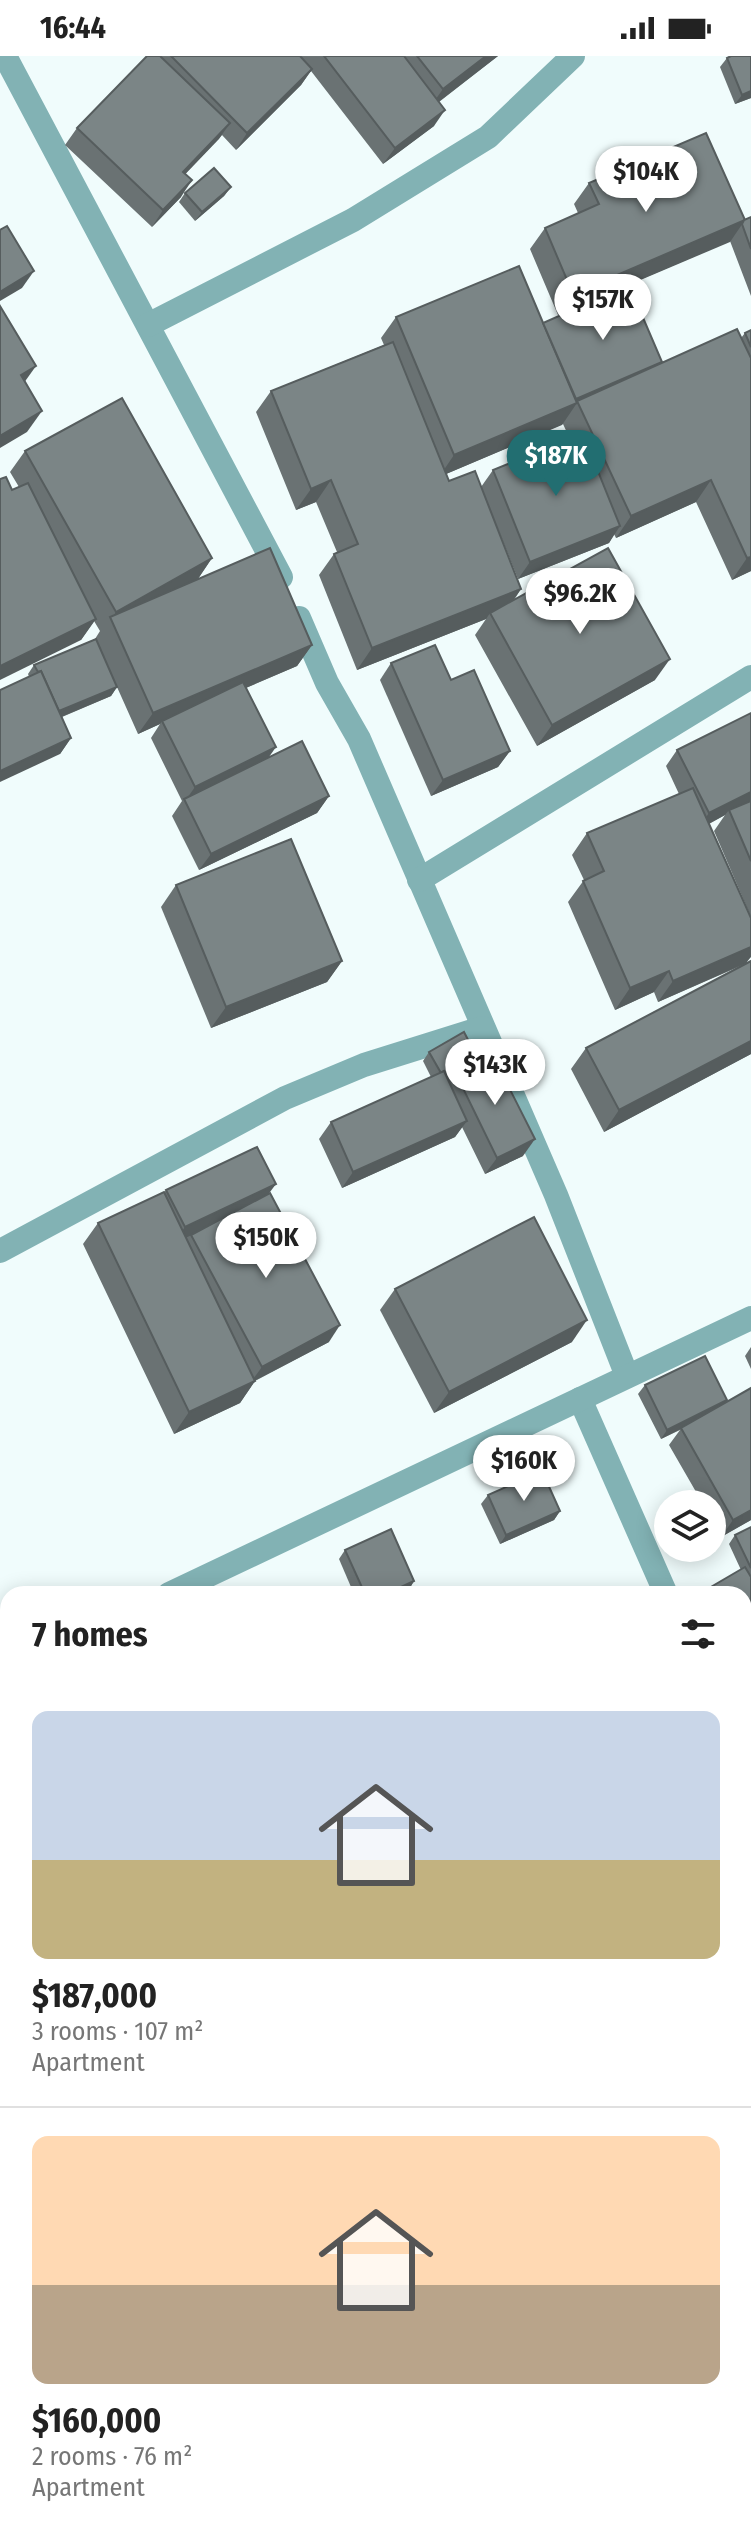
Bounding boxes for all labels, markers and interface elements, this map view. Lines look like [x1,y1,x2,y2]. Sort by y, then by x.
text: 16:44 [40,10,106,46]
pin: $104K [590,146,702,214]
text: $104K [613,156,679,187]
pin: $157K [547,274,659,342]
text: $157K [572,284,634,315]
pin: $187K [500,430,612,498]
text: $187K [525,440,587,471]
pin: $96.2K [515,568,645,636]
text: $96.2K [544,578,616,609]
pin: $143K [439,1039,551,1107]
text: $143K [463,1049,527,1080]
pin: $150K [210,1212,322,1280]
text: $150K [233,1222,299,1253]
pin: $160K [468,1435,580,1503]
text: $160K [491,1445,557,1476]
map controls [654,1490,726,1562]
button: layers [654,1490,726,1562]
icon: filters [676,1612,720,1656]
text: 7 homes [32,1614,148,1655]
icon: home [304,1763,448,1907]
text: $187,000 [32,1975,157,2016]
text: 3 rooms · 107 m² [32,2016,204,2047]
text: Apartment [32,2047,145,2078]
icon: home [304,2188,448,2332]
text: $160,000 [32,2400,161,2441]
text: 2 rooms · 76 m² [32,2441,192,2472]
text: Apartment [32,2472,145,2503]

